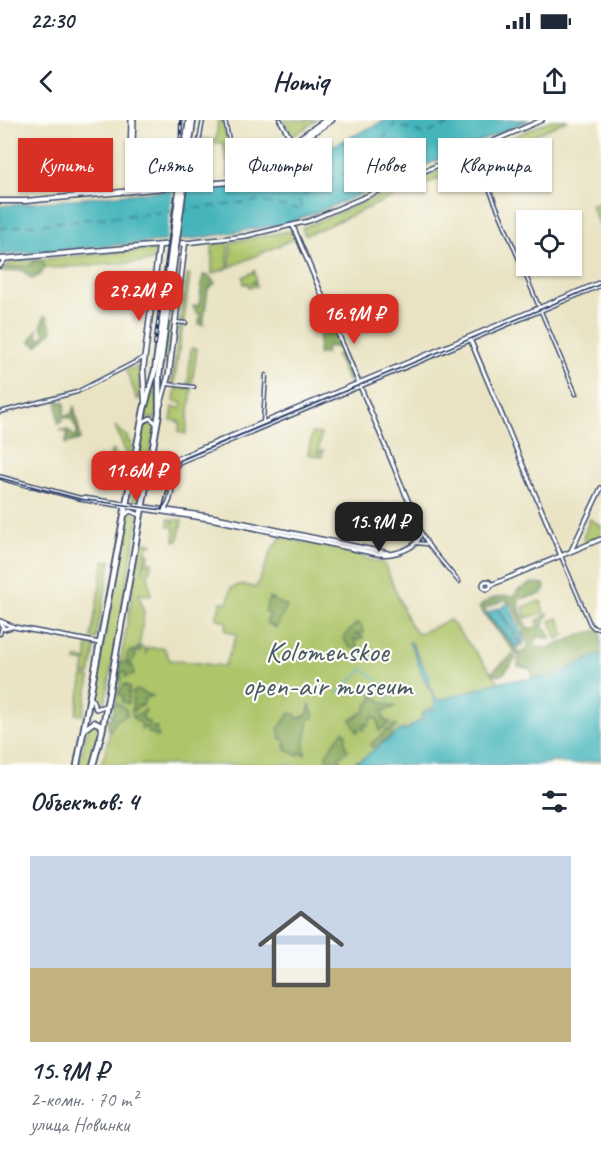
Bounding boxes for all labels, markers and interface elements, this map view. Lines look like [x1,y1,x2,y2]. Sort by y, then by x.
text: 22:30 [30,7,74,35]
text: Homiq [272,64,329,98]
icon: back [30,65,63,98]
icon: share [538,65,571,98]
chip: Купить [18,138,113,192]
chip: Снять [125,138,213,192]
chip: Фильтры [225,138,332,192]
chip: Новое [344,138,426,192]
chip: Квартира [438,138,552,192]
map controls [516,210,582,276]
button: locate [516,210,582,276]
pin: 29.2M ₽ [84,271,194,322]
text: 29.2M ₽ [109,278,169,303]
pin: 16.9M ₽ [299,294,409,345]
text: 16.9M ₽ [324,301,384,326]
pin: 11.6M ₽ [81,451,191,502]
text: 11.6M ₽ [105,458,167,483]
pin: 15.9M ₽ [324,502,434,553]
text: 15.9M ₽ [349,509,409,534]
park label: Kolomenskoe open-air museum [242,632,414,704]
text: Объектов: 4 [30,785,139,818]
icon: filters [538,785,571,818]
icon: home [247,895,355,1003]
text: 15.9M ₽ [30,1054,108,1087]
text: 2-комн. · 70 m² [30,1087,138,1112]
text: улица Новинки [30,1112,129,1137]

